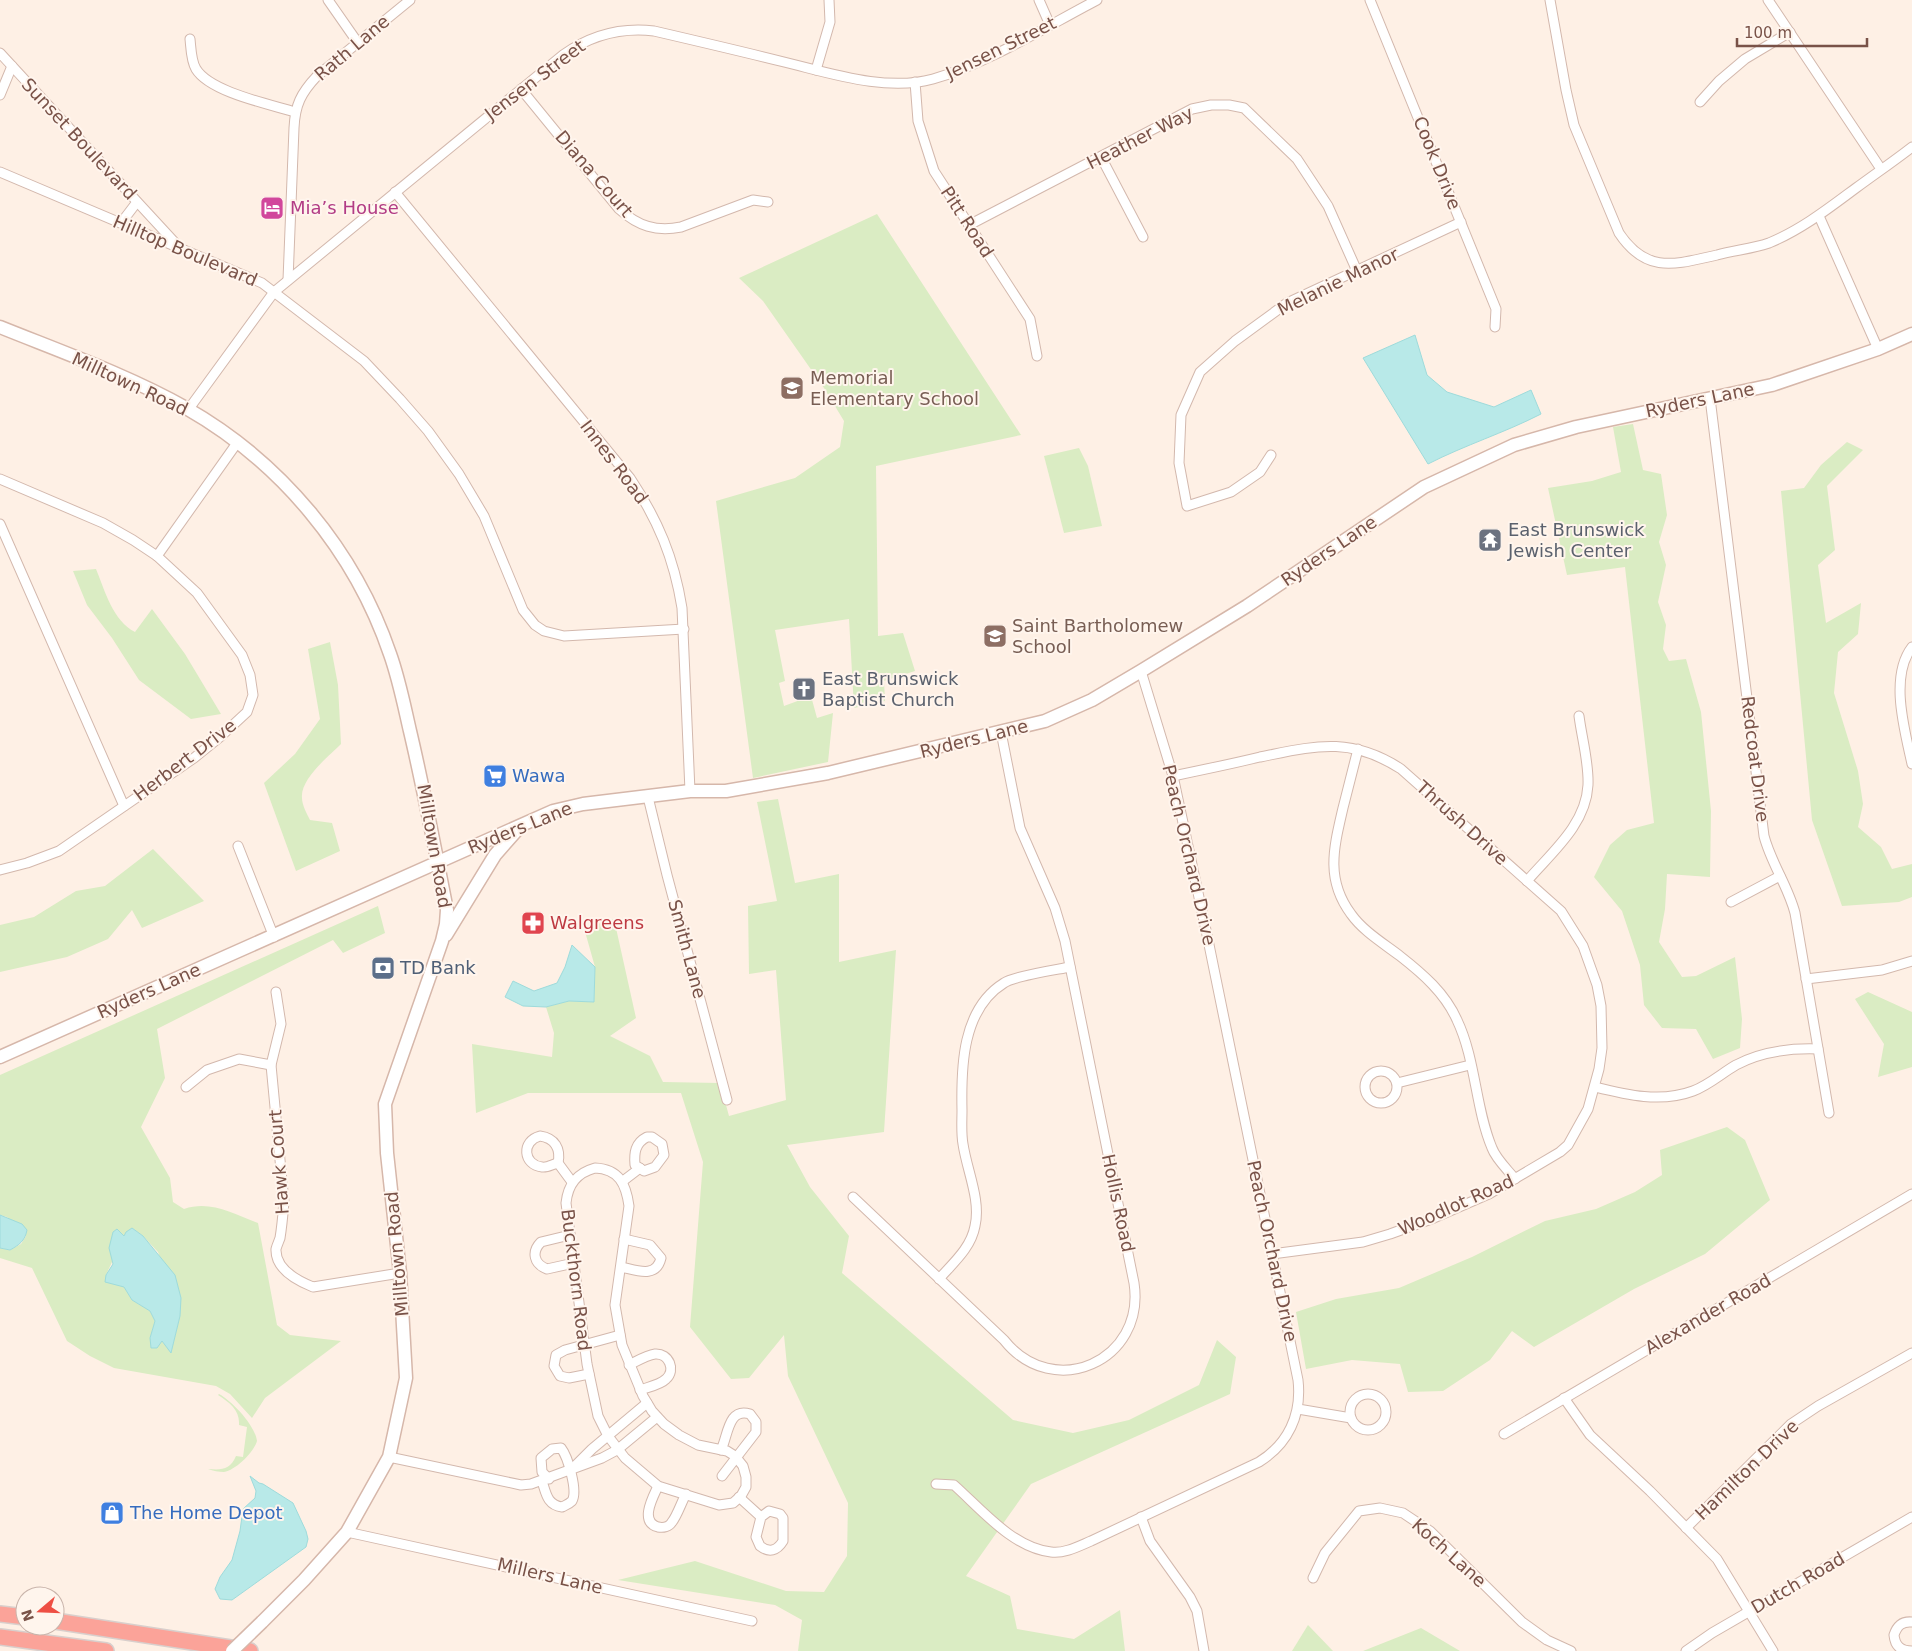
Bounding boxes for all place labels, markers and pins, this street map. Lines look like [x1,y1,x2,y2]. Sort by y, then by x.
hotel icon: Mia’s House [259,195,285,221]
place label: Mia’s House [290,197,399,218]
place label: Memorial Elementary School [810,367,979,409]
school or university icon: Memorial Elementary School [779,375,805,401]
place label: East Brunswick Jewish Center [1507,519,1645,561]
temple icon: East Brunswick Jewish Center [1477,527,1503,553]
place label: Saint Bartholomew School [1012,615,1183,657]
school or university icon: Saint Bartholomew School [982,623,1008,649]
place label: East Brunswick Baptist Church [822,668,959,710]
church icon: East Brunswick Baptist Church [791,676,817,702]
supermarket icon: Wawa [482,763,508,789]
place label: Wawa [512,765,565,786]
pharmacy icon: Walgreens [520,910,546,936]
place label: Walgreens [550,912,644,933]
bank icon: TD Bank [370,955,396,981]
place label: TD Bank [399,957,476,978]
shop icon: The Home Depot [99,1500,125,1526]
place label: The Home Depot [129,1502,283,1523]

